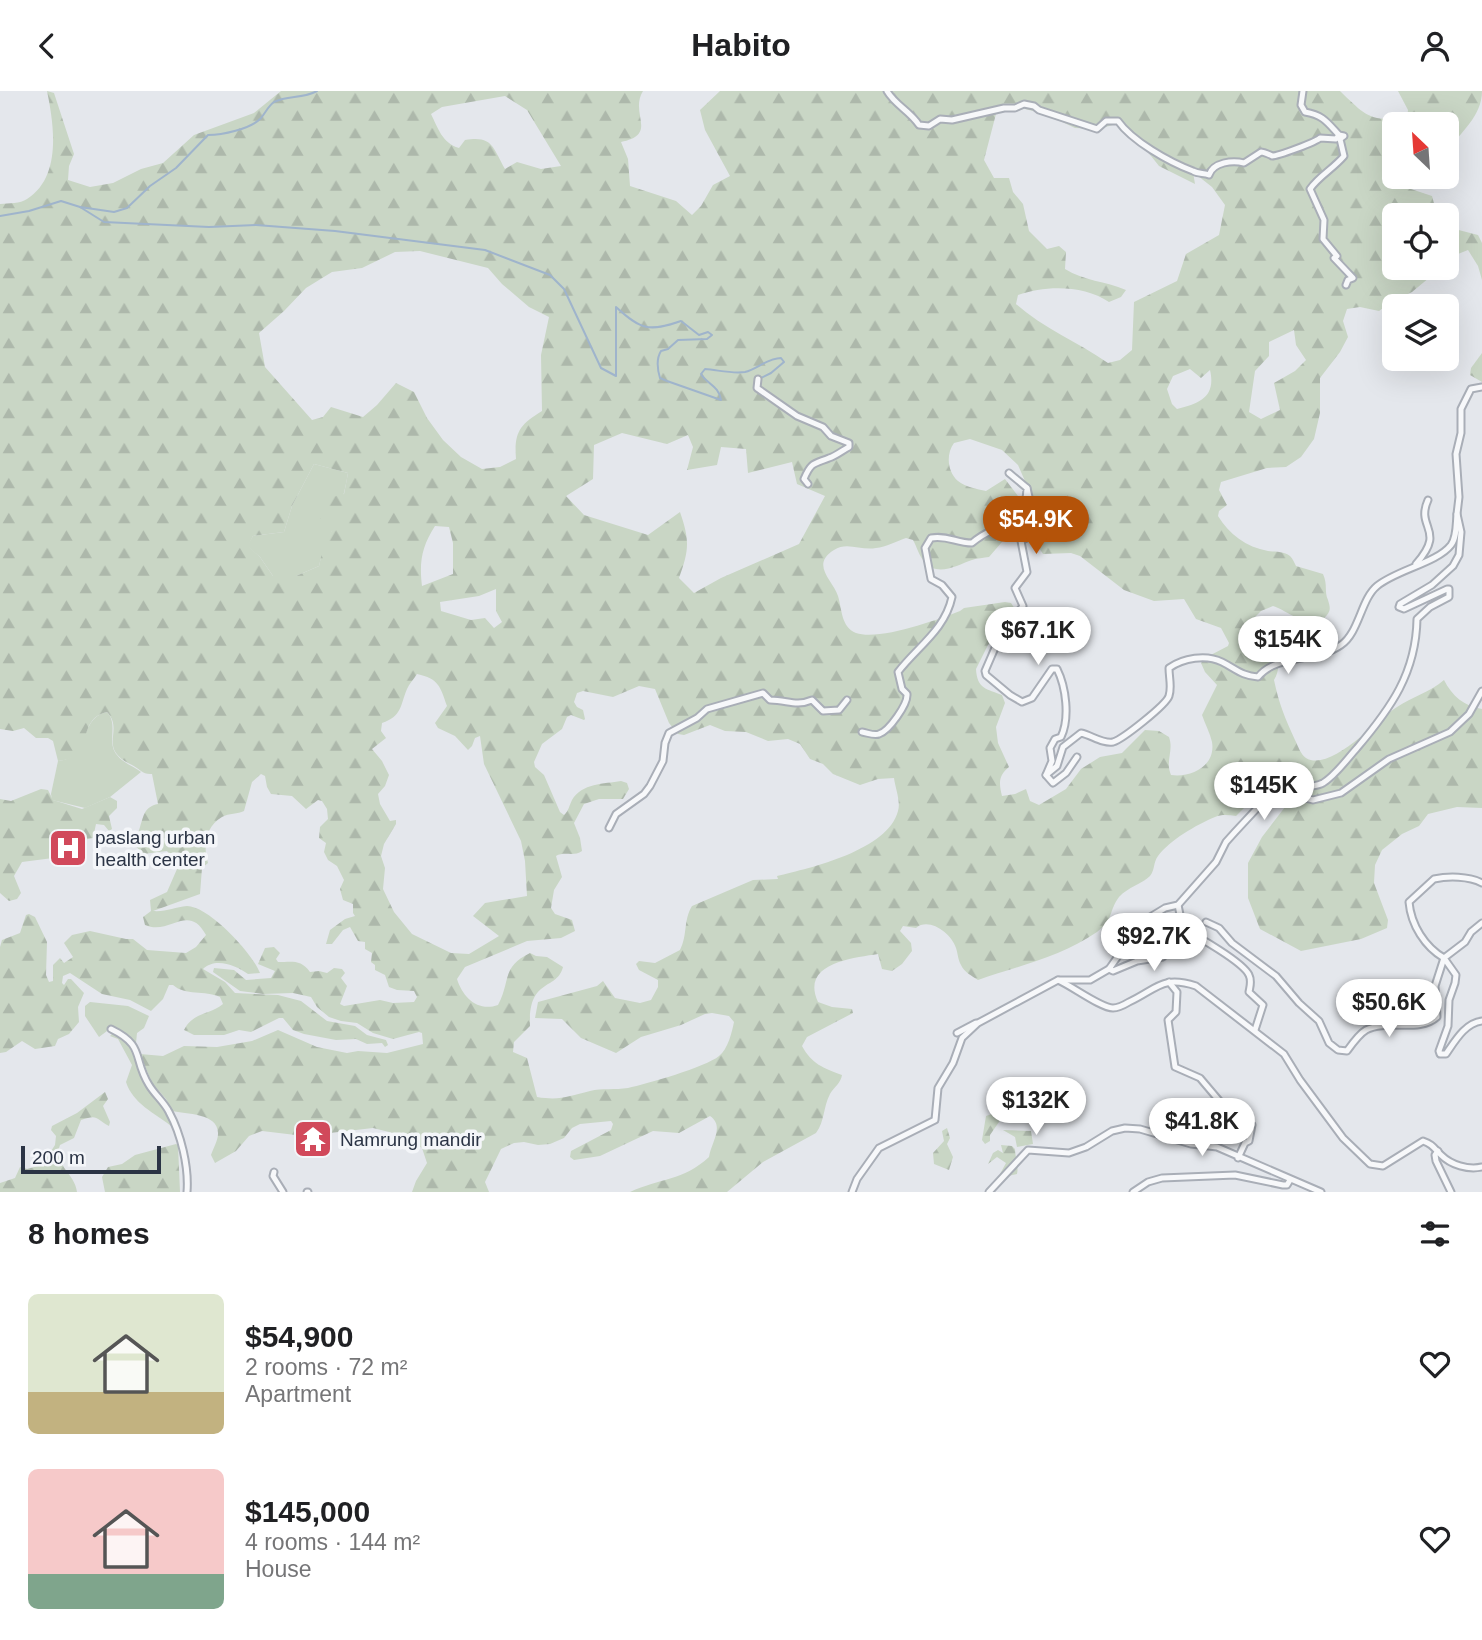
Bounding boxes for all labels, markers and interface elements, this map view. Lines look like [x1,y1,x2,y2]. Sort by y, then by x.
icon: back [28,27,66,65]
text: Habito [691,27,791,63]
icon: person [1416,27,1454,65]
north arrow [1382,112,1460,189]
map controls [1382,112,1459,371]
button: locate [1382,203,1459,280]
button: layers [1382,294,1459,371]
pin: $54.9K [979,497,1093,556]
text: $54.9K [999,506,1073,532]
pin: $67.1K [981,607,1095,667]
text: $67.1K [1001,617,1075,643]
pin: $154K [1239,617,1337,676]
text: $154K [1254,626,1322,652]
pin: $145K [1215,763,1313,822]
text: $145K [1230,772,1298,798]
hospital icon: paslang urban health center [47,827,89,869]
place label: paslang urban health center [95,827,215,870]
pin: $92.7K [1097,913,1211,973]
text: $92.7K [1117,923,1191,949]
pin: $50.6K [1332,979,1446,1039]
text: $50.6K [1352,989,1426,1015]
pin: $132K [987,1077,1085,1137]
text: $132K [1002,1087,1070,1113]
pin: $41.8K [1145,1098,1259,1158]
text: $41.8K [1165,1108,1239,1134]
temple icon: Namrung mandir [292,1118,334,1160]
place label: Namrung mandir [340,1129,482,1150]
scale bar [21,1143,161,1175]
text: 200 m [32,1147,85,1168]
icon: filters [1416,1215,1454,1253]
text: 8 homes [28,1217,150,1250]
text: $54,900 [245,1320,353,1353]
icon: home [84,1322,168,1406]
icon: heart [1416,1345,1454,1383]
text: 2 rooms · 72 m² [245,1354,407,1380]
text: Apartment [245,1381,351,1407]
text: $145,000 [245,1495,370,1528]
icon: home [84,1497,168,1581]
icon: heart [1416,1520,1454,1558]
text: 4 rooms · 144 m² [245,1529,420,1555]
text: House [245,1556,311,1582]

